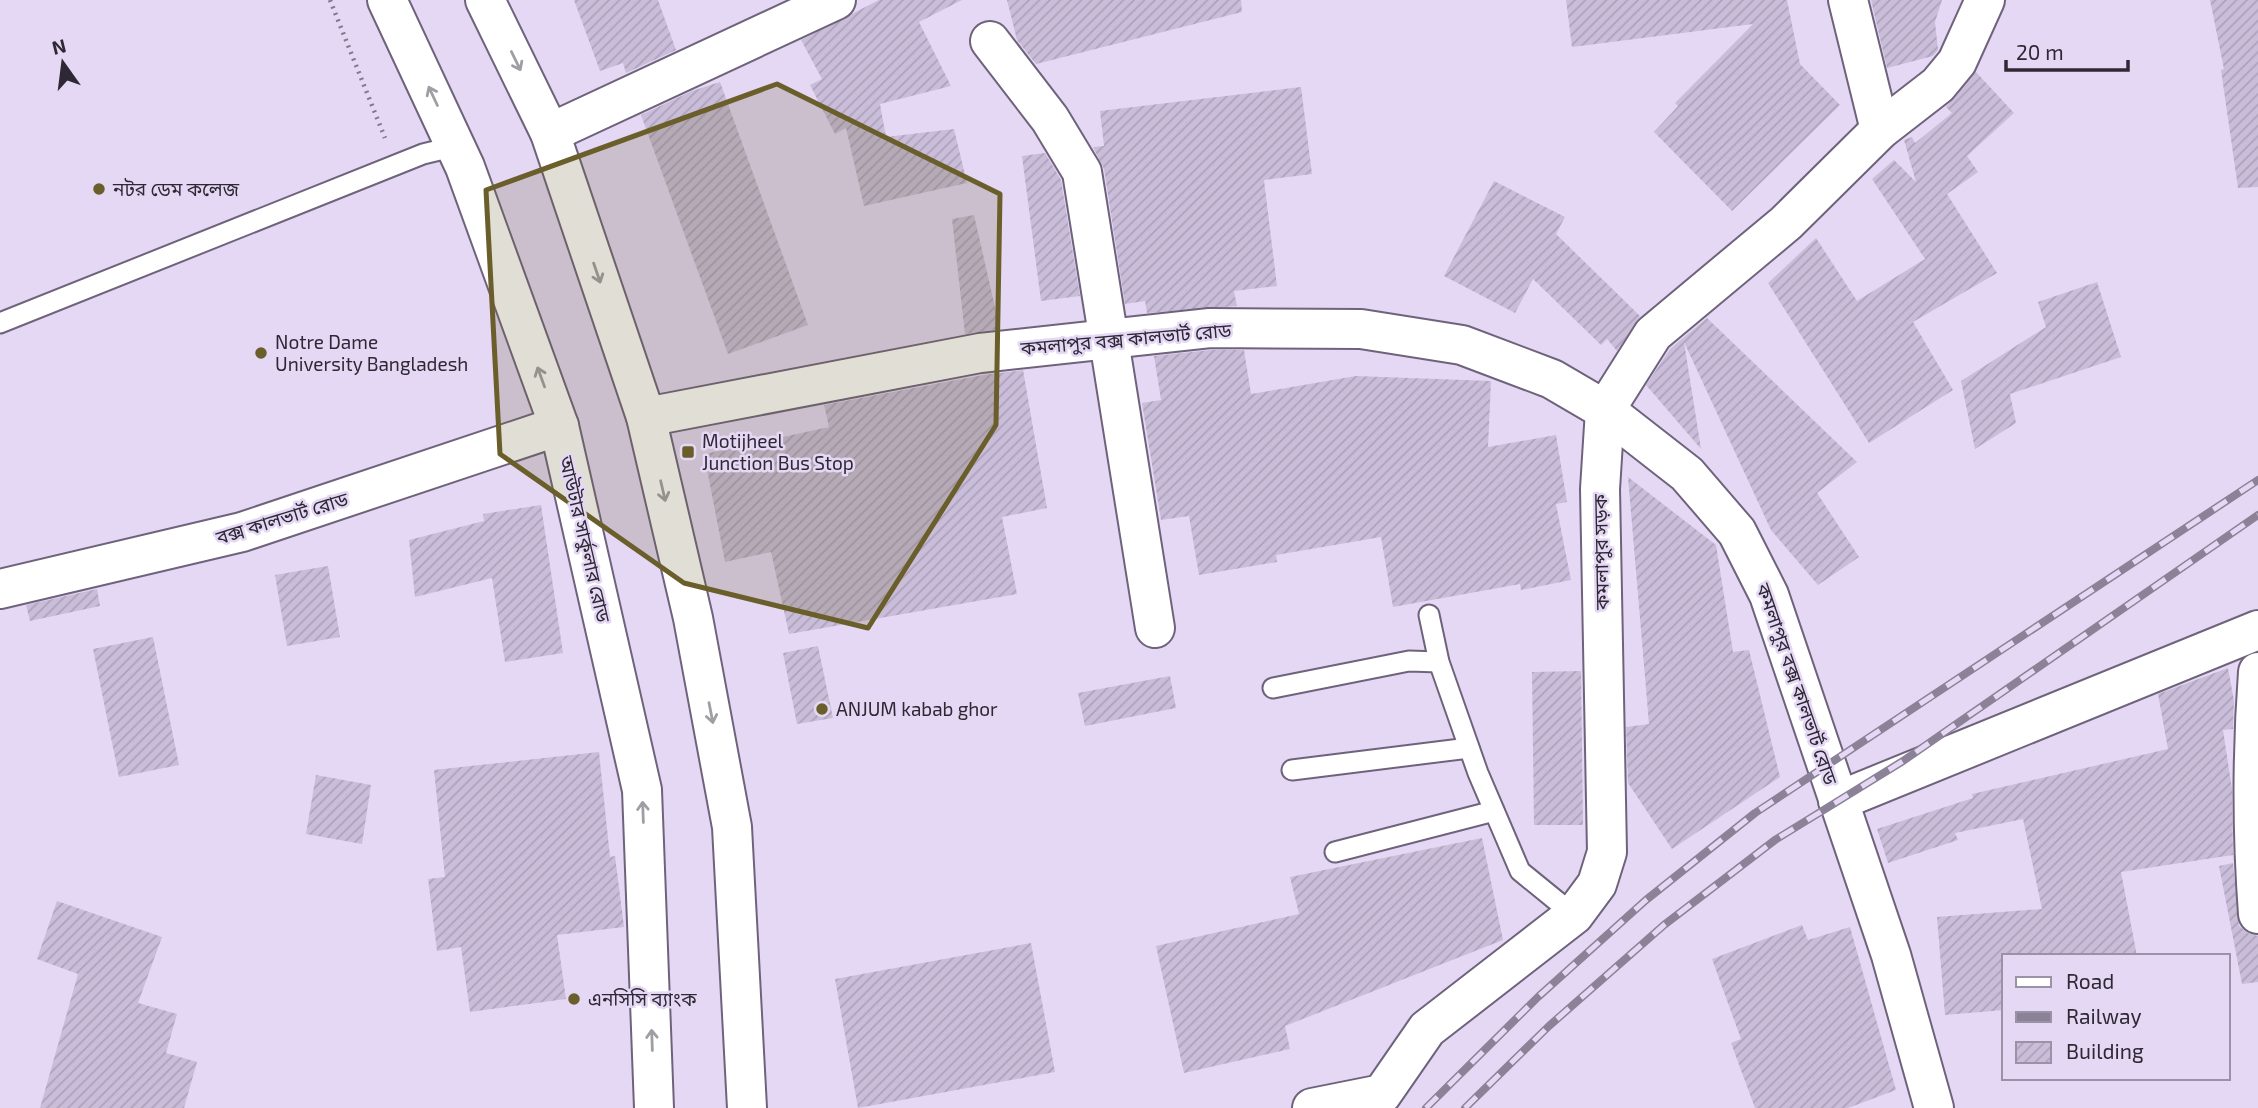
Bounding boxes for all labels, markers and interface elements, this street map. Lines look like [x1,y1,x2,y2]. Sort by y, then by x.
north arrow [28,28,98,98]
scale bar [2006,28,2128,72]
text: N [49,33,68,59]
text: 20 m [2016,39,2064,64]
one-way arrow [510,50,523,71]
one-way arrow [426,86,439,108]
place label: নটর ডেম কলেজ [112,177,240,200]
marker: নটর ডেম কলেজ [91,181,107,197]
one-way arrow [591,262,604,284]
street label: কমলাপুর বক্স কালভার্ট রোড [1019,318,1233,360]
place label: Notre Dame University Bangladesh [275,330,468,375]
marker: Notre Dame University Bangladesh [253,345,269,361]
one-way arrow [534,367,546,389]
place label: Motijheel Junction Bus Stop [702,429,854,474]
marker: Motijheel Junction Bus Stop [680,444,696,460]
street label: আউটার সার্কুলার রোড [554,452,616,625]
one-way arrow [657,479,670,502]
street label: বক্স কালভার্ট রোড [212,486,351,549]
street label: কমলাপুর সড়ক [1588,493,1614,611]
street label: কমলাপুর বক্স কালভার্ট রোড [1751,579,1843,788]
place label: ANJUM kabab ghor [836,697,998,720]
one-way arrow [705,701,718,724]
marker: ANJUM kabab ghor [814,701,830,717]
one-way arrow [637,801,650,824]
legend [2002,954,2230,1080]
text: Road [2066,968,2114,993]
place label: এনসিসি ব্যাংক [588,987,697,1010]
marker: এনসিসি ব্যাংক [566,991,582,1007]
text: Railway [2066,1003,2142,1028]
one-way arrow [645,1029,658,1052]
text: Building [2066,1038,2144,1063]

